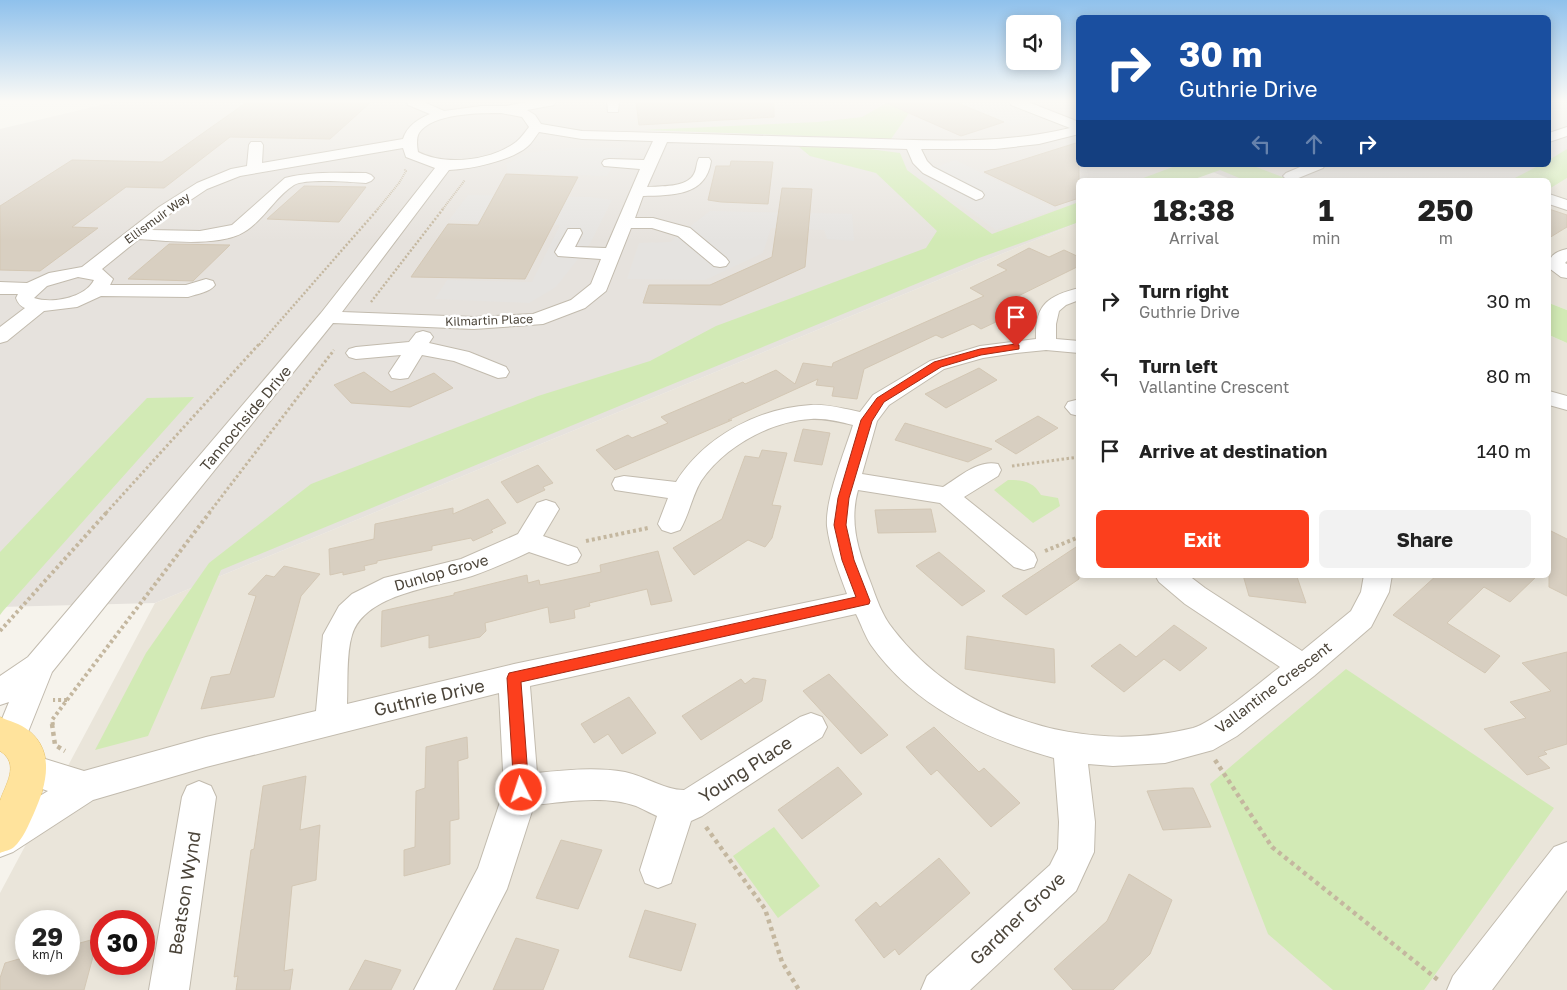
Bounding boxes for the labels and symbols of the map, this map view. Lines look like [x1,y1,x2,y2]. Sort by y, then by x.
street label: Ellismuir Way [121,189,193,247]
pin [995,296,1037,347]
street label: Kilmartin Place [445,311,533,329]
street label: Tannochside Drive [196,361,295,474]
street label: Dunlop Grove [392,550,490,594]
street label: Vallantine Crescent [1211,637,1335,737]
street label: Guthrie Drive [371,674,487,720]
street label: Young Place [694,731,796,807]
position arrow [494,763,546,815]
street label: Beatson Wynd [163,829,205,957]
street label: Gardner Grove [965,867,1069,969]
speed limit sign: 30 [90,910,155,975]

